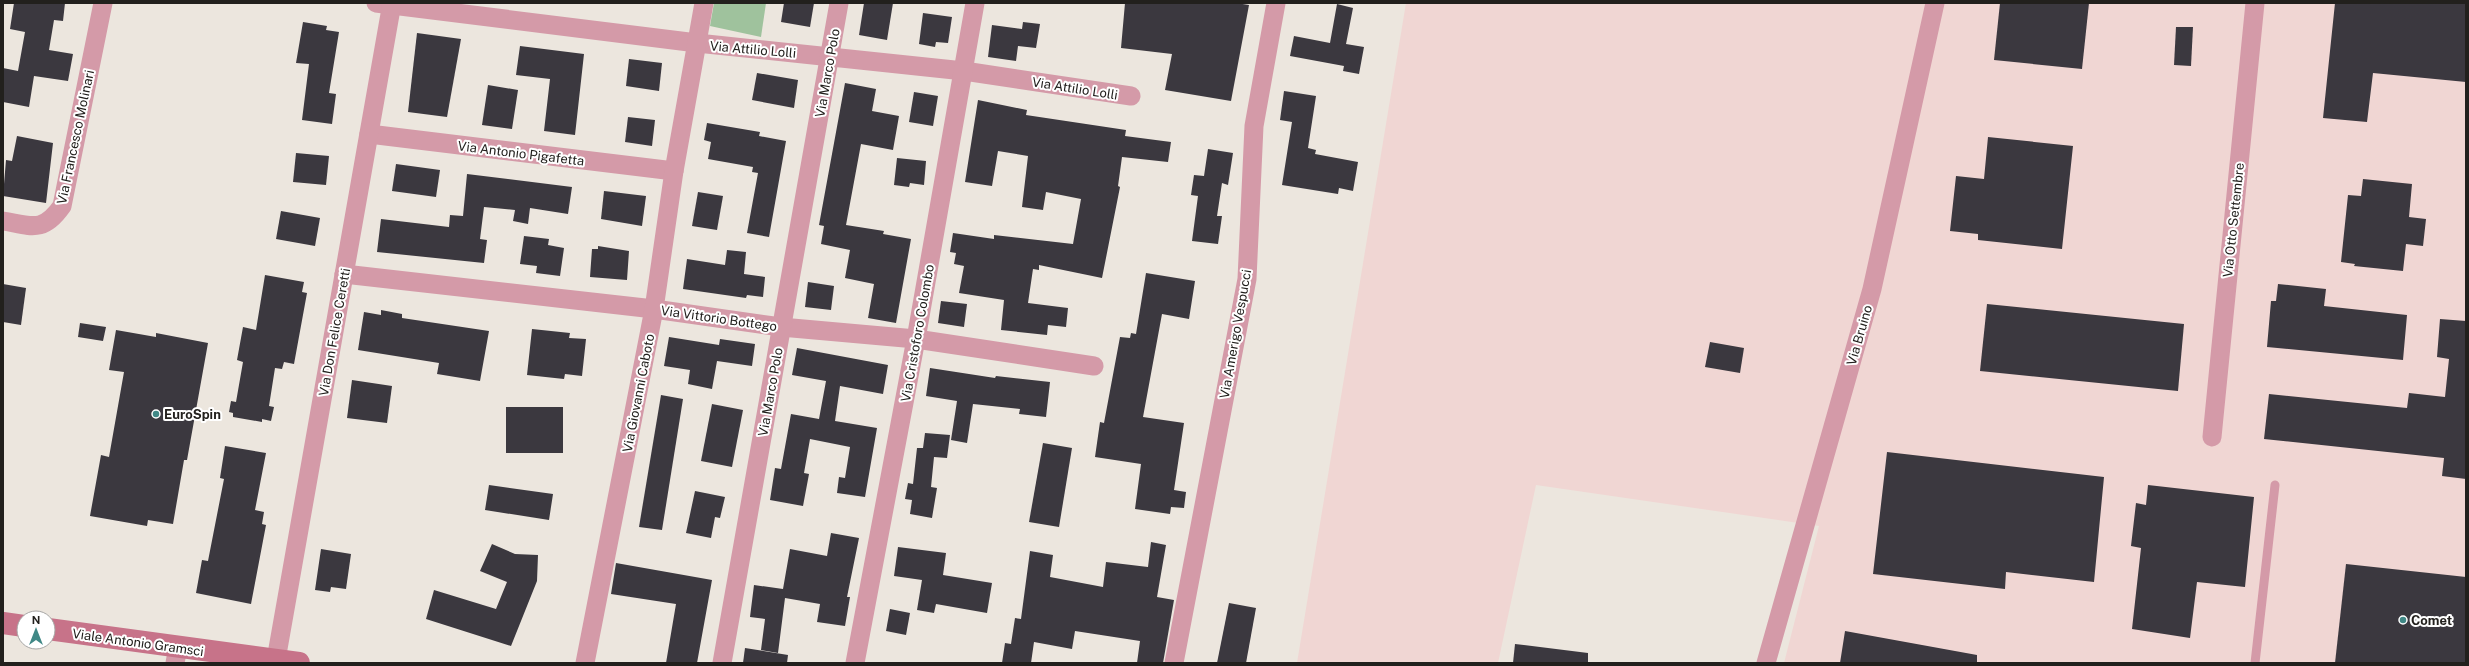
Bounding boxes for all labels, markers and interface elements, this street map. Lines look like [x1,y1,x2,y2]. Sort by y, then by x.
street label: Via Marco Polo [812,28,843,119]
street label: Via Attilio Lolli [709,38,797,61]
street label: Via Francesco Molinari [54,69,97,206]
street label: Via Attilio Lolli [1031,74,1119,103]
street label: Via Antonio Pigafetta [457,138,585,169]
street label: Via Otto Settembre [2220,162,2247,278]
street label: Via Cristoforo Colombo [898,263,937,403]
street label: Via Don Felice Ceretti [316,267,353,397]
street label: Via Amerigo Vespucci [1217,268,1254,400]
street label: Via Vittorio Bottego [660,303,778,334]
street label: Via Bruino [1844,303,1875,367]
street label: Via Giovanni Caboto [620,333,657,454]
street label: Via Marco Polo [755,347,786,438]
place label: EuroSpin [164,407,221,422]
marker: EuroSpin [151,409,161,419]
north arrow [16,610,56,650]
place label: Comet [2411,613,2452,628]
text: N [32,614,40,626]
marker: Comet [2398,615,2408,625]
street label: Viale Antonio Gramsci [71,626,205,659]

